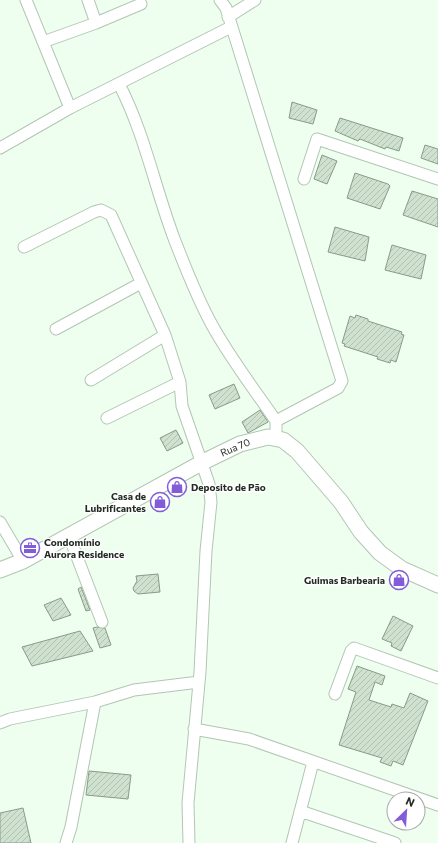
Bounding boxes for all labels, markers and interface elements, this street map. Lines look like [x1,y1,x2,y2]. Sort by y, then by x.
street label: Rua 70 [218,435,252,459]
shop icon: Deposito de Pão [166,476,188,498]
place label: Deposito de Pão [191,481,266,493]
place label: Casa de Lubrificantes [85,490,146,514]
shop icon: Casa de Lubrificantes [149,491,171,513]
place label: Condomínio Aurora Residence [44,536,124,560]
office icon: Condomínio Aurora Residence [19,537,41,559]
shop icon: Guimas Barbearia [388,569,410,591]
place label: Guimas Barbearia [304,574,385,586]
north arrow [386,791,426,831]
text: N [404,794,417,809]

